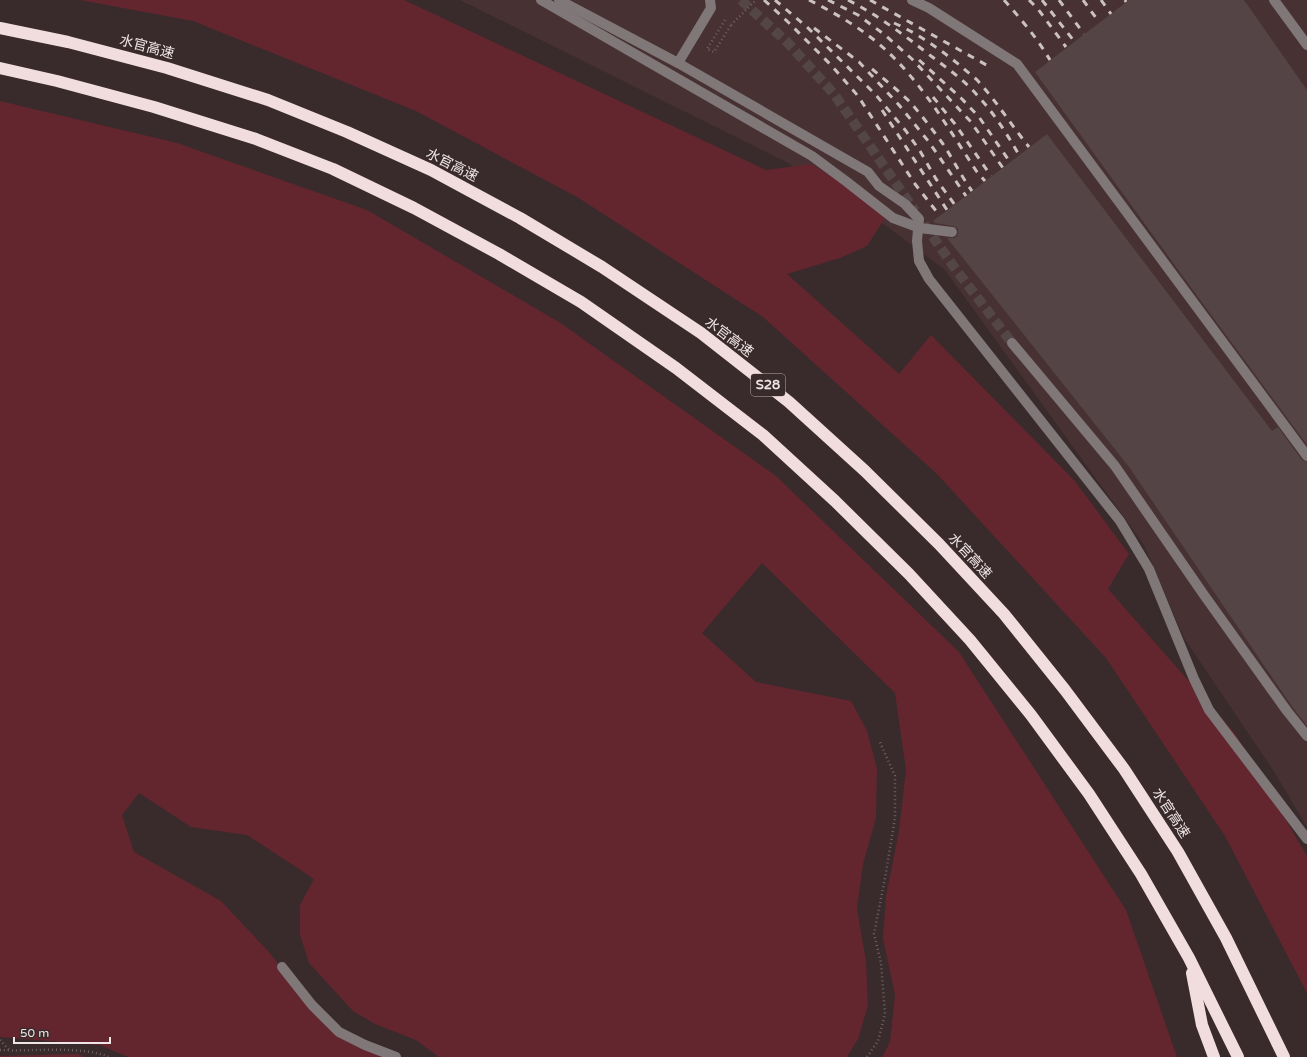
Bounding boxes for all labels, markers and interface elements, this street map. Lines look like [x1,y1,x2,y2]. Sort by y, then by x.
street label: 水官高速 [118,32,176,62]
street label: 水官高速 [423,145,481,185]
street label: 水官高速 [702,313,756,361]
road number: S28 [751,374,785,396]
street label: 水官高速 [945,530,995,582]
street label: 水官高速 [1149,785,1193,841]
scale bar [14,1019,110,1045]
text: 50 m [20,1026,49,1040]

